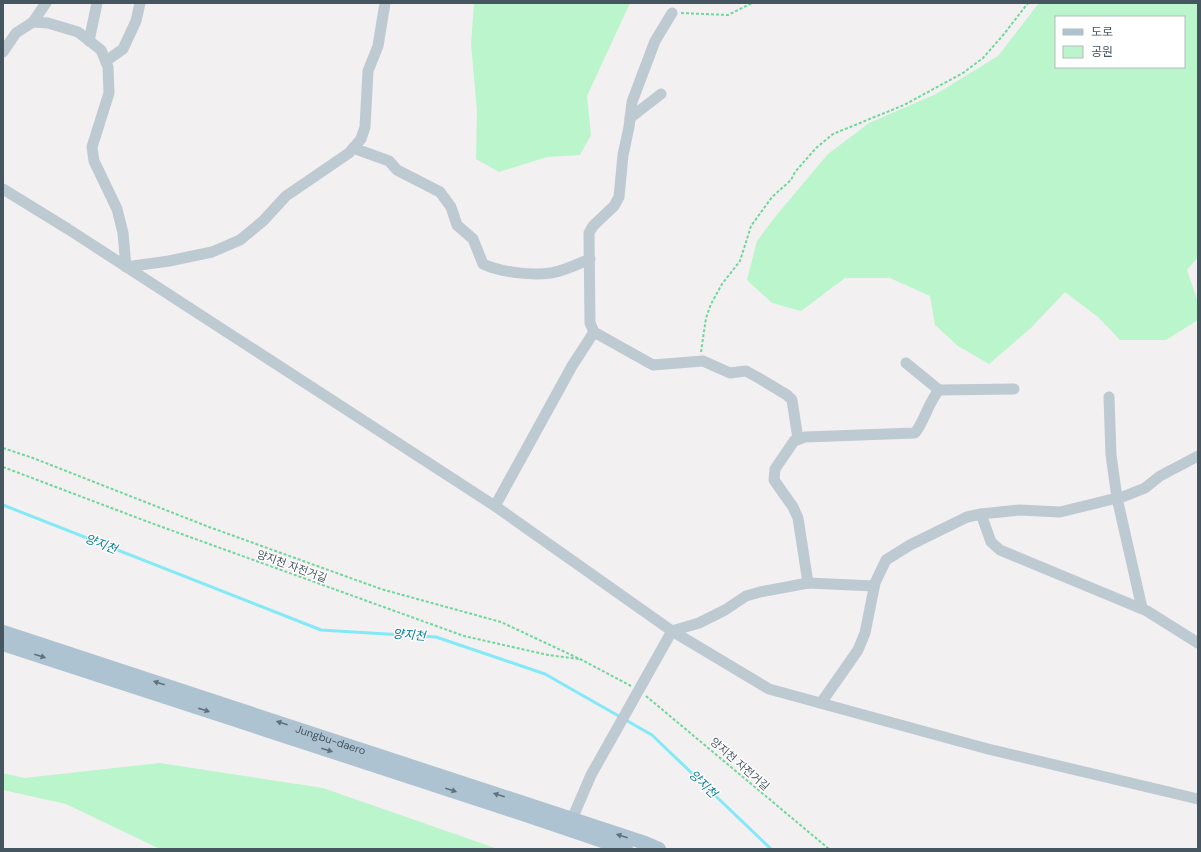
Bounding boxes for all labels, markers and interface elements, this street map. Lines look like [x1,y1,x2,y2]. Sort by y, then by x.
legend [1055,16,1185,68]
text: 도로 [1091,24,1113,40]
text: 공원 [1091,44,1113,60]
water label: 양지천 [83,531,121,558]
street label: 양지천 자전거길 [255,547,329,585]
water label: 양지천 [392,626,428,644]
one-way arrow [34,653,46,659]
one-way arrow [152,680,164,686]
one-way arrow [198,707,210,713]
one-way arrow [276,720,288,726]
street label: Jungbu-daero [294,722,368,758]
street label: 양지천 자전거길 [708,735,772,793]
one-way arrow [321,747,333,753]
water label: 양지천 [686,767,722,803]
one-way arrow [445,787,457,793]
one-way arrow [492,792,504,798]
one-way arrow [616,833,628,839]

